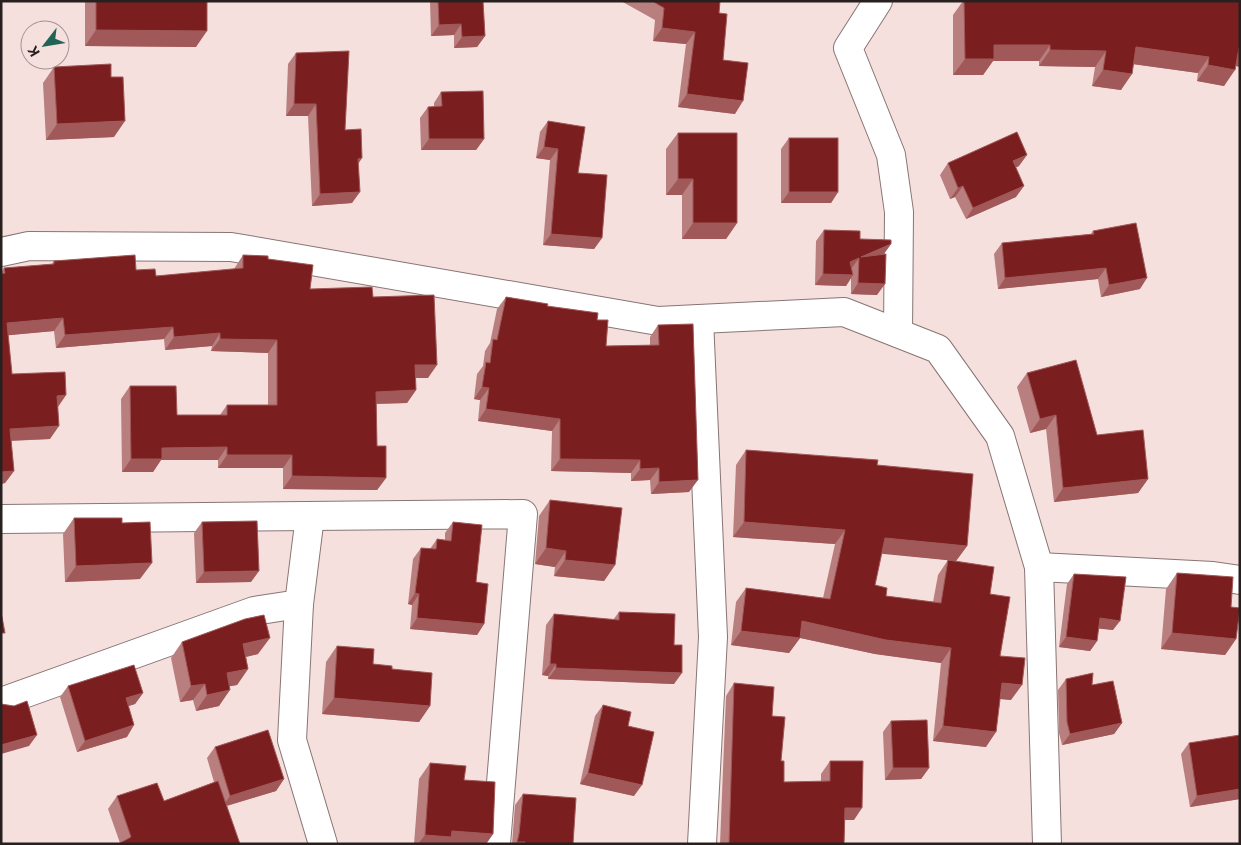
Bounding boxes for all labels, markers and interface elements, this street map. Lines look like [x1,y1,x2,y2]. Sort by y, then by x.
north arrow [20,20,70,70]
text: K [23,42,44,61]

